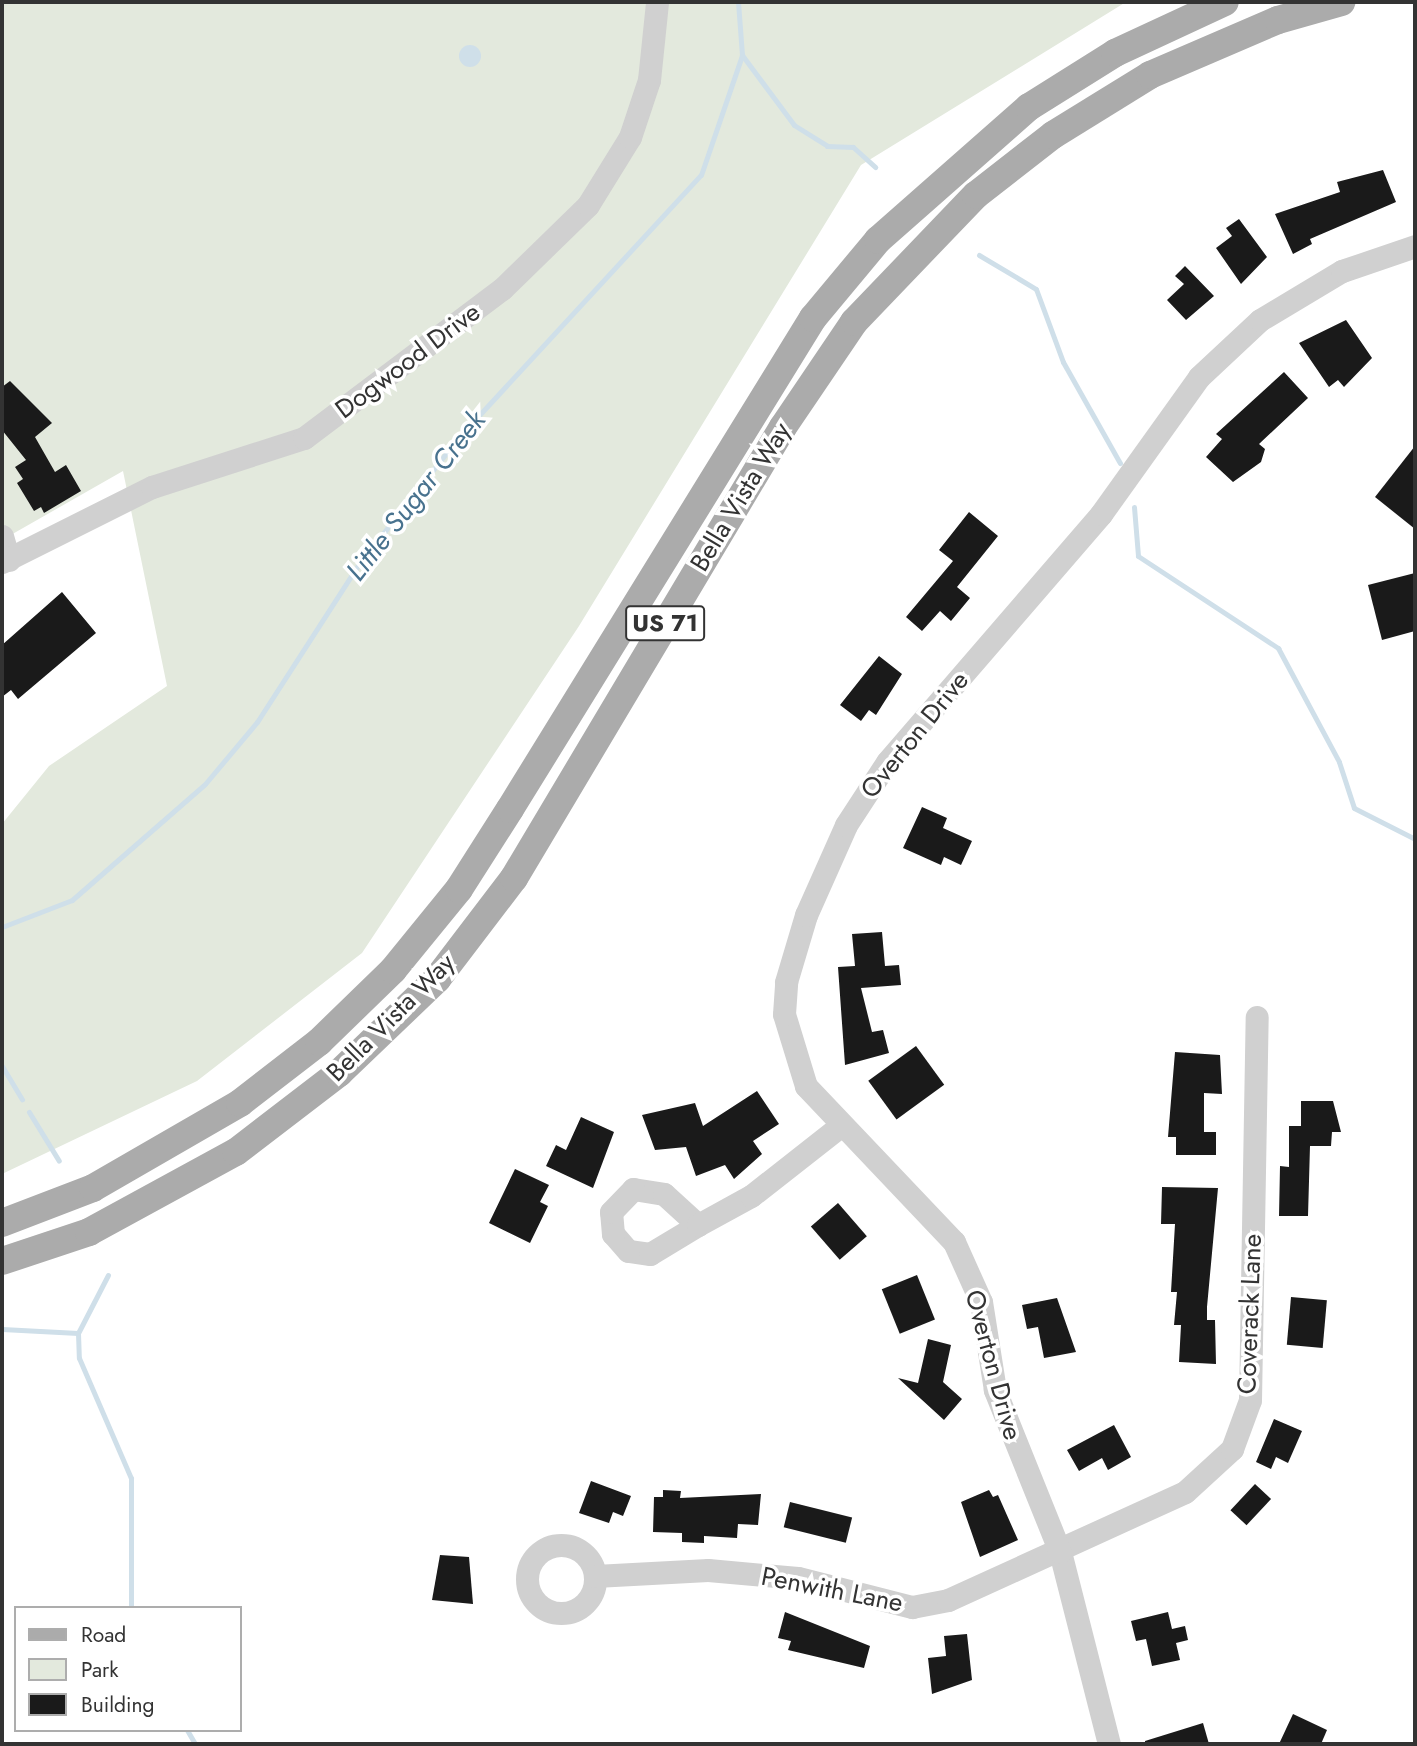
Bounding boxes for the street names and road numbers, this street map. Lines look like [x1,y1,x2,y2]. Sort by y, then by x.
street label: Dogwood Drive [330,297,486,425]
street label: Bella Vista Way [684,417,798,577]
road number: US 71 [625,602,705,644]
street label: Overton Drive [854,665,976,805]
street label: Bella Vista Way [321,948,461,1088]
street label: Coverack Lane [1232,1233,1268,1395]
street label: Overton Drive [958,1287,1028,1443]
street label: Penwith Lane [758,1561,906,1619]

